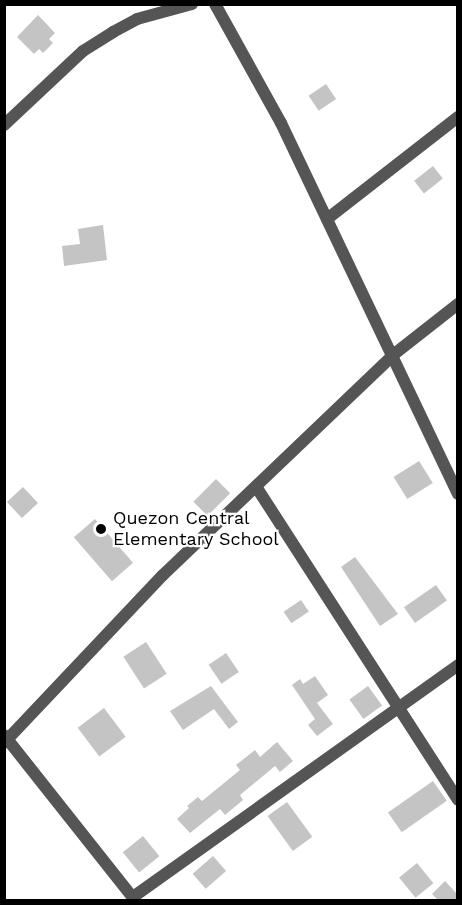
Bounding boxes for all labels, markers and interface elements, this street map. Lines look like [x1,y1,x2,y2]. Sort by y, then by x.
place label: Quezon Central Elementary School [113,508,279,550]
marker: Quezon Central Elementary School [94,522,108,536]

